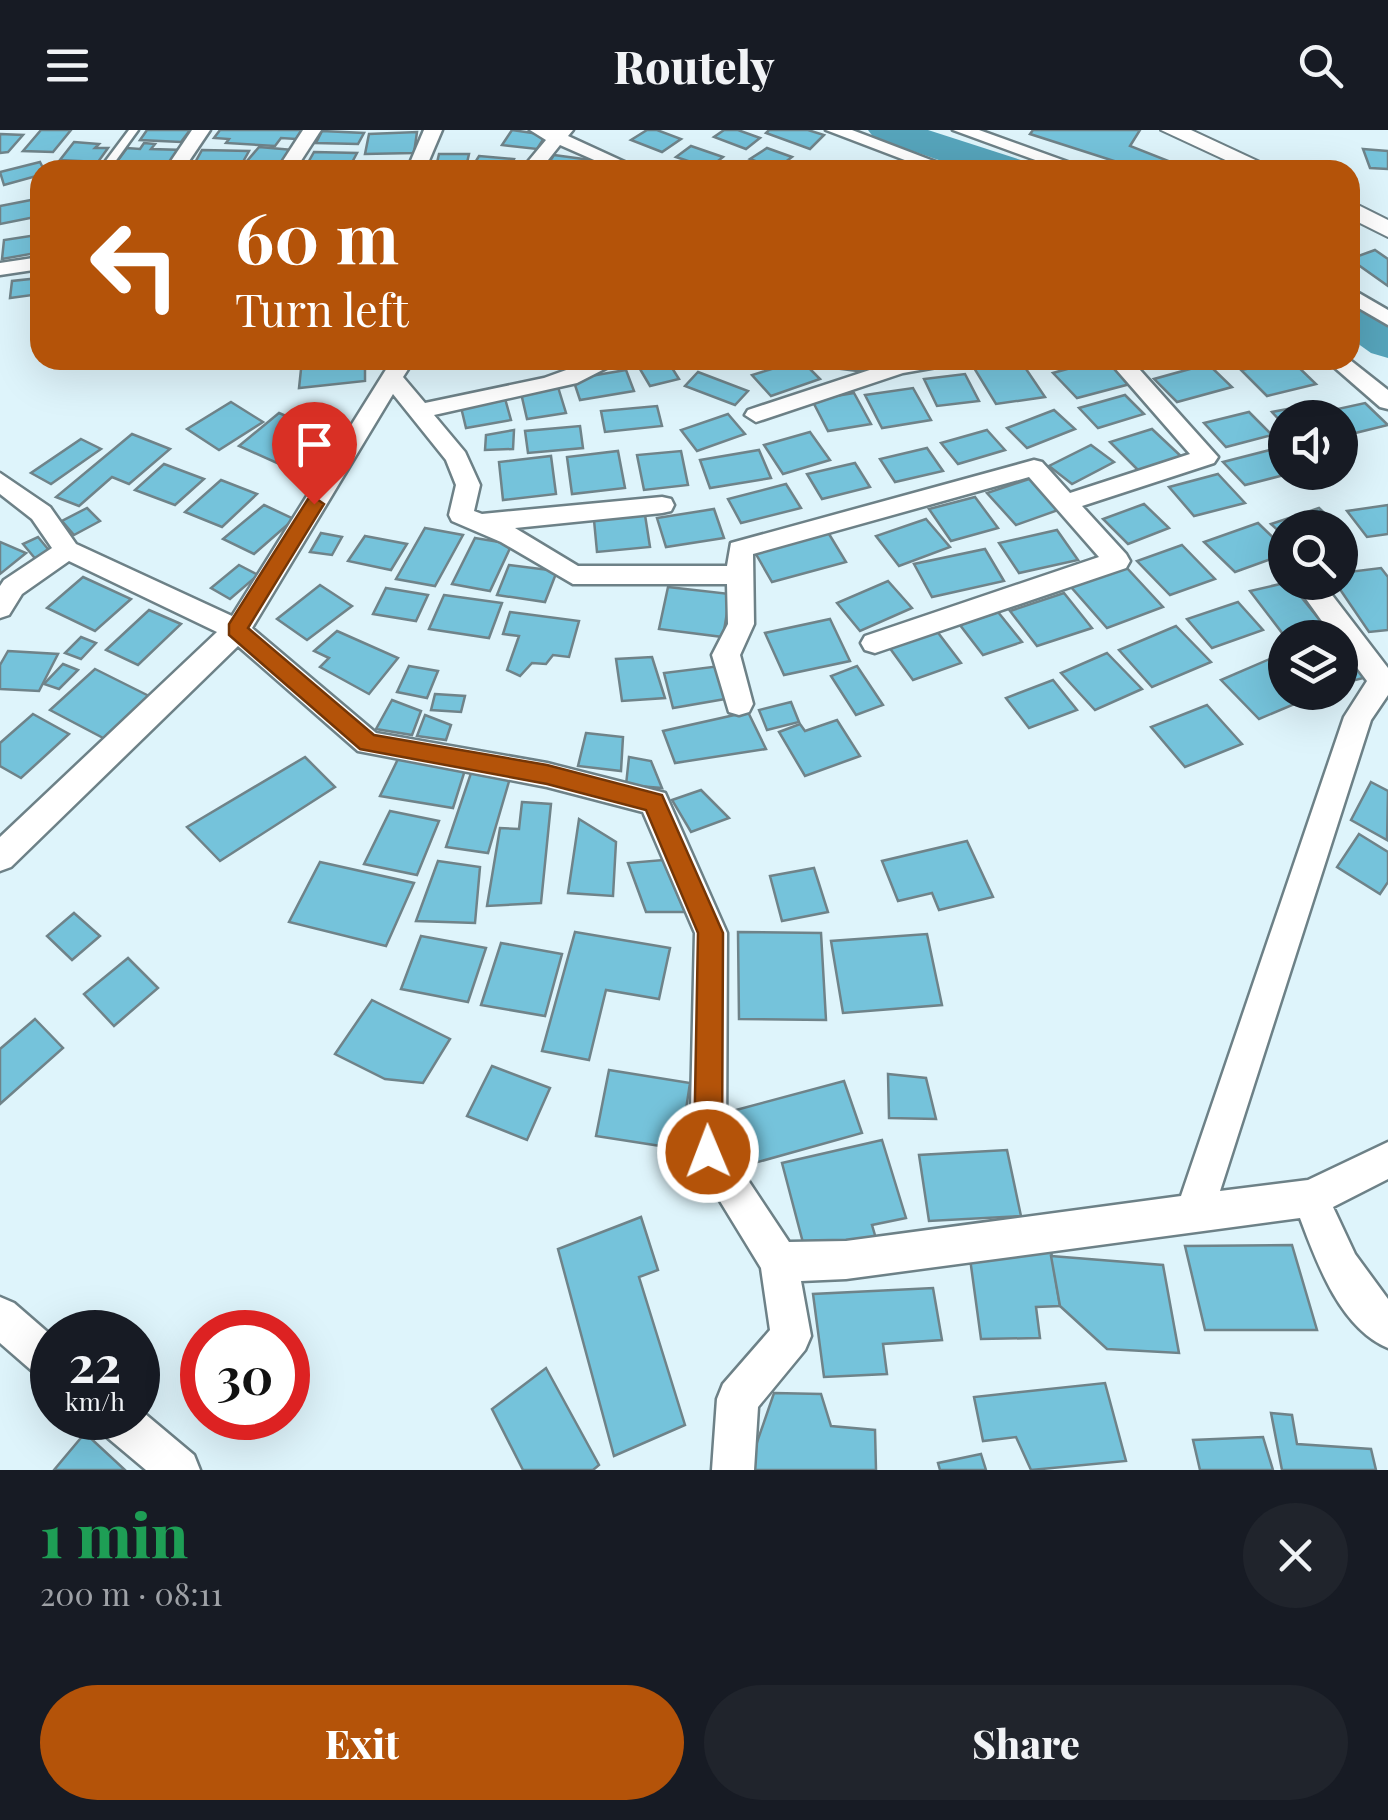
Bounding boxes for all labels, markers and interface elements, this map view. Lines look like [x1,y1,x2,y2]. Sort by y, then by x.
text: Routely [613,35,775,95]
icon: menu [40,38,95,93]
icon: search [1293,38,1348,93]
text: 60 m [235,188,399,282]
icon: left [70,200,200,330]
text: Turn left [235,278,409,338]
map controls [1268,400,1358,710]
button: sound [1268,400,1358,490]
pin [272,402,357,505]
icon: arrive [287,417,342,472]
button: search [1268,510,1358,600]
button: layers [1268,620,1358,710]
position arrow [656,1100,760,1204]
speed limit sign: 30 [180,1310,310,1440]
text: 22 [69,1329,121,1396]
text: km/h [65,1384,125,1417]
text: 1 min [40,1493,188,1573]
button: close [1243,1503,1348,1608]
text: 200 m · 08:11 [40,1571,223,1614]
button: Exit [40,1685,684,1800]
button: Share [704,1685,1348,1800]

